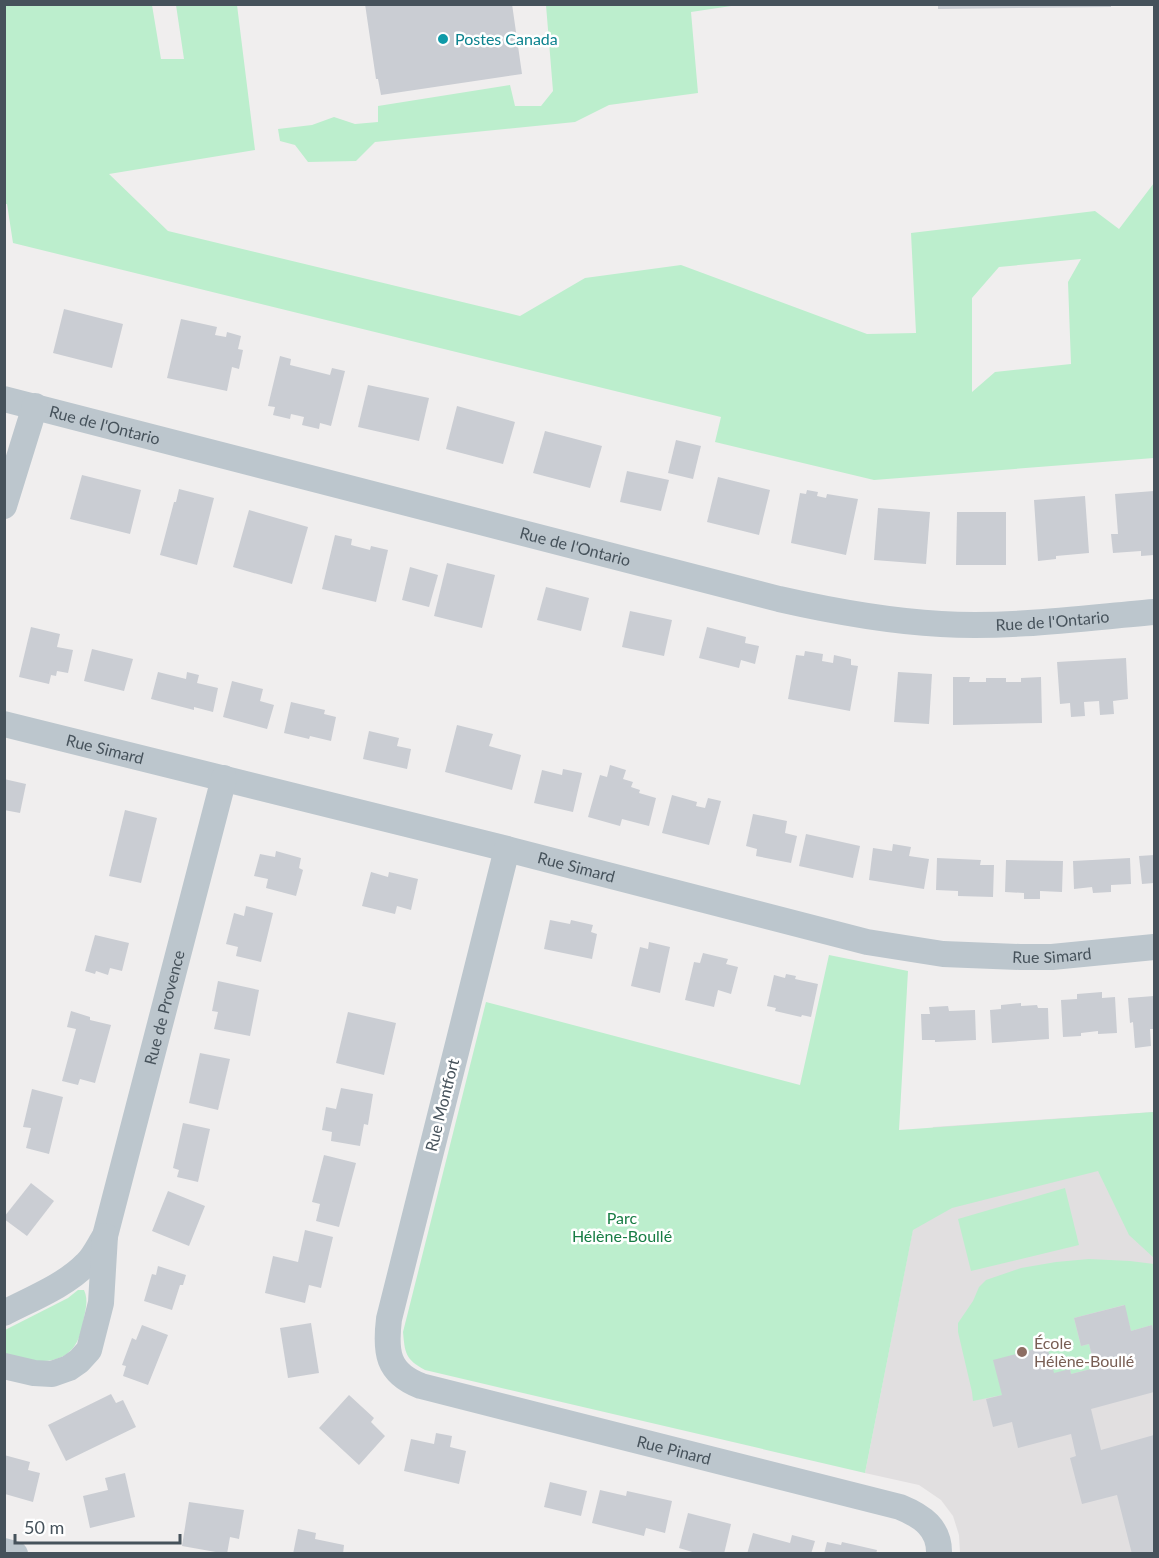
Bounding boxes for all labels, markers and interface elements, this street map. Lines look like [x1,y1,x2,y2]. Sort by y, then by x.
place label: Postes Canada [455,29,558,48]
marker: Postes Canada [436,32,450,46]
street label: Rue de l'Ontario [47,401,162,448]
street label: Rue de l'Ontario [518,523,633,569]
street label: Rue de l'Ontario [995,606,1110,634]
street label: Rue Simard [64,730,146,767]
street label: Rue Simard [536,847,617,886]
street label: Rue Simard [1012,943,1092,966]
street label: Rue de Provence [140,948,188,1067]
street label: Rue Montfort [421,1056,462,1153]
park label: Parc Hélène-Boullé [572,1208,672,1245]
place label: École Hélène-Boullé [1034,1333,1134,1370]
marker: École Hélène-Boullé [1015,1345,1029,1359]
street label: Rue Pinard [635,1431,713,1468]
scale bar [15,1507,180,1545]
text: 50 m [24,1516,64,1538]

